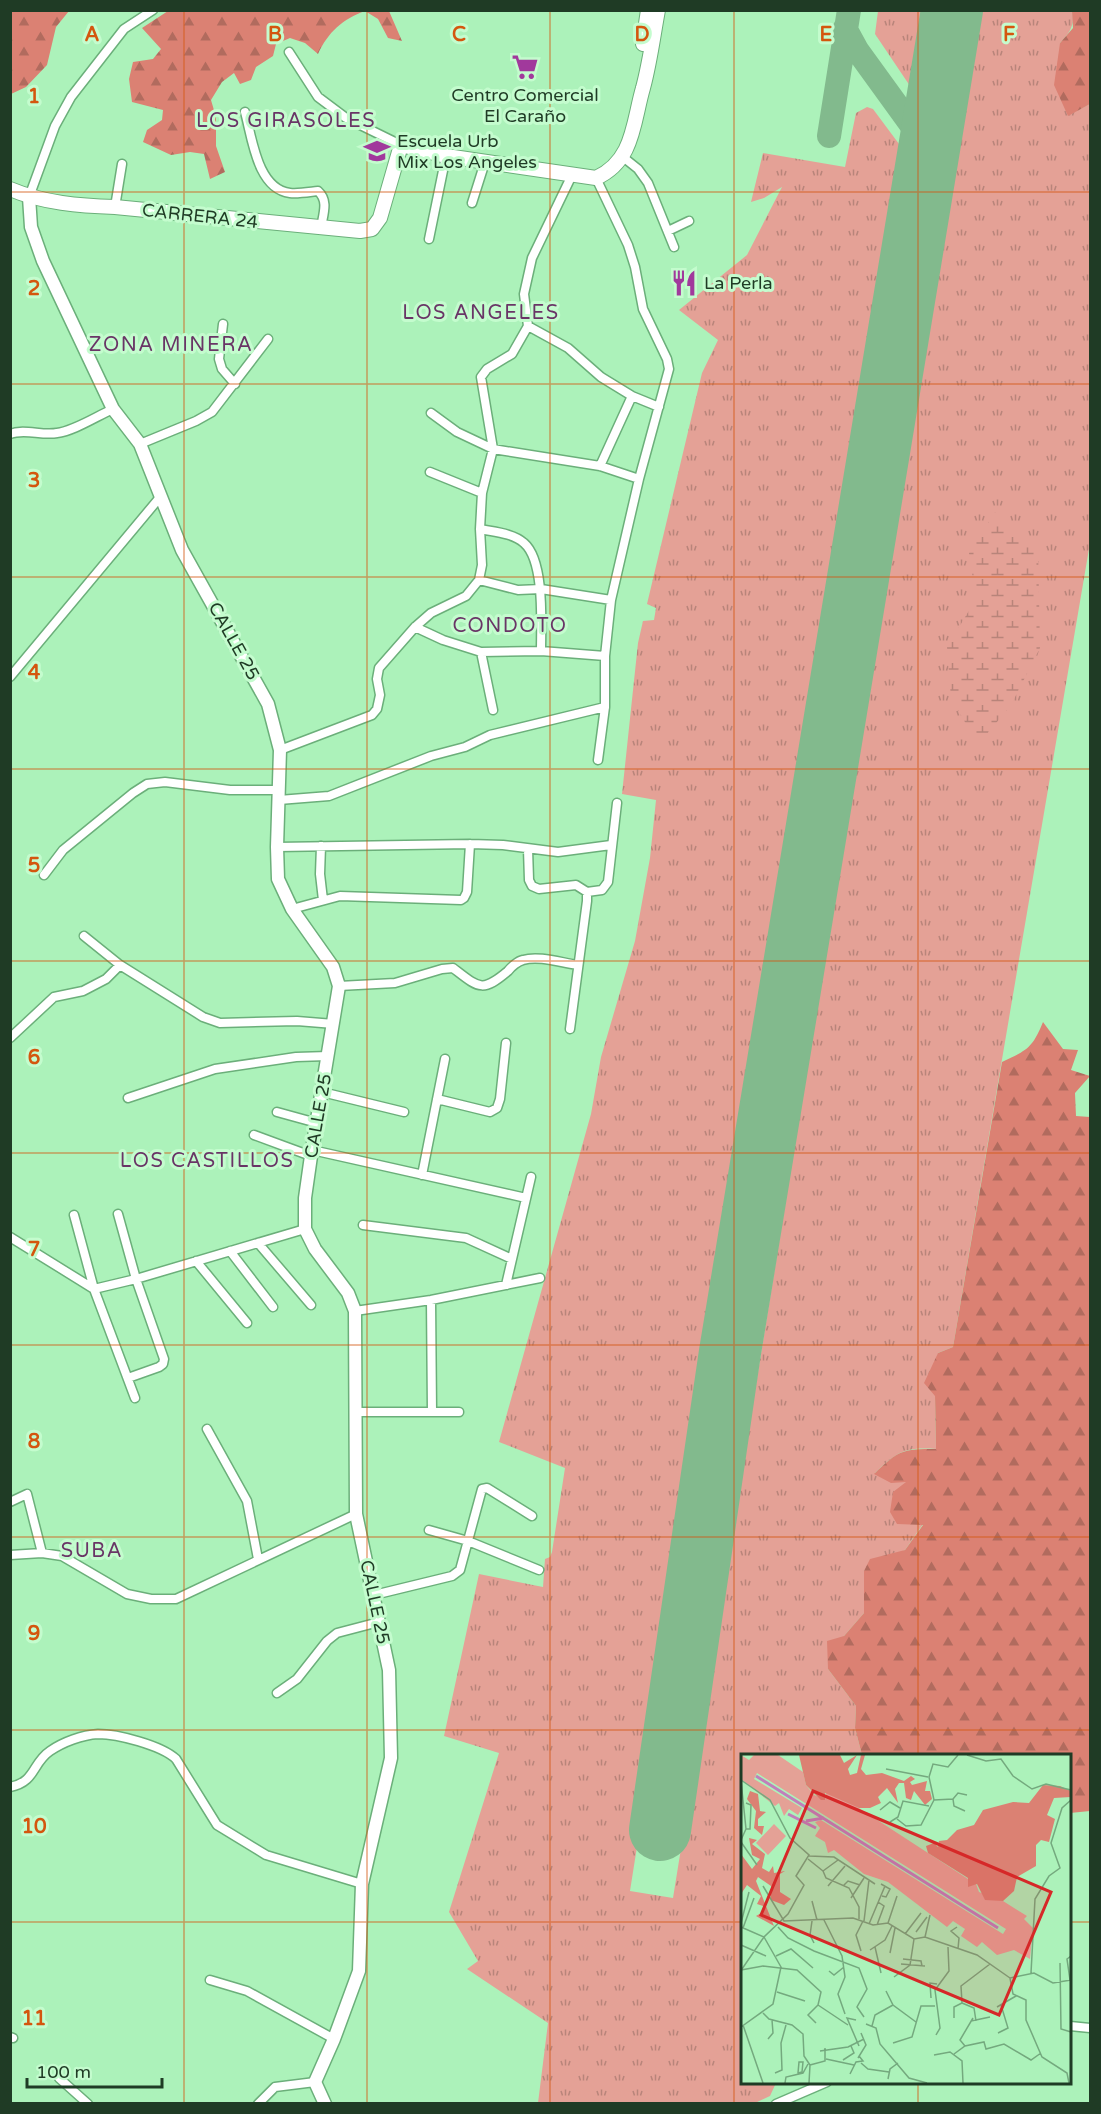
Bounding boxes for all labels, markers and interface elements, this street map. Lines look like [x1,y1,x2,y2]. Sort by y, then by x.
text: A [85,23,100,47]
text: B [268,23,282,47]
text: C [452,23,466,47]
text: D [634,23,650,47]
text: E [820,23,833,47]
text: F [1003,23,1015,47]
supermarket icon: Centro Comercial El Caraño [510,52,540,82]
place label: Centro Comercial El Caraño [451,84,599,127]
text: 1 [28,85,40,109]
district label: LOS GIRASOLES [196,109,376,133]
place label: Escuela Urb Mix Los Angeles [397,130,537,173]
school or university icon: Escuela Urb Mix Los Angeles [362,136,392,166]
street label: CARRERA 24 [141,199,259,233]
restaurant icon: La Perla [669,268,699,298]
place label: La Perla [704,272,773,294]
text: 2 [28,277,40,301]
district label: LOS ANGELES [402,301,560,325]
district label: ZONA MINERA [89,333,253,357]
text: 3 [28,469,40,493]
street label: CALLE 25 [204,598,264,684]
district label: CONDOTO [453,614,567,638]
text: 4 [28,661,41,685]
text: 5 [28,854,40,878]
text: 6 [28,1046,40,1070]
street label: CALLE 25 [300,1072,336,1160]
district label: LOS CASTILLOS [120,1149,294,1173]
text: 7 [28,1238,40,1262]
text: 8 [28,1430,40,1454]
district label: SUBA [61,1539,123,1563]
street label: CALLE 25 [355,1558,395,1646]
text: 9 [28,1622,40,1646]
inset map [741,1754,1071,2084]
text: 10 [21,1815,47,1839]
text: 11 [21,2007,47,2031]
scale bar [27,2051,162,2089]
text: 100 m [36,2061,91,2083]

